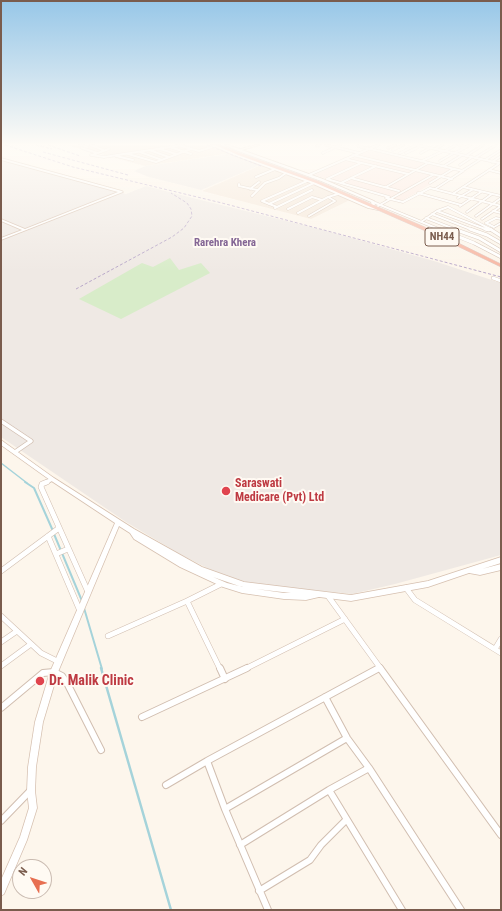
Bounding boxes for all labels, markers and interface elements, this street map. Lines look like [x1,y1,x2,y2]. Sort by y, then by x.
road number: NH44 [425,228,459,246]
district label: Rarehra Khera [194,236,256,250]
place label: Saraswati Medicare (Pvt) Ltd [235,477,324,505]
marker: Saraswati Medicare (Pvt) Ltd [220,485,232,497]
place label: Dr. Malik Clinic [49,673,134,689]
marker: Dr. Malik Clinic [34,675,46,687]
north arrow [12,859,52,899]
text: N [16,865,30,878]

